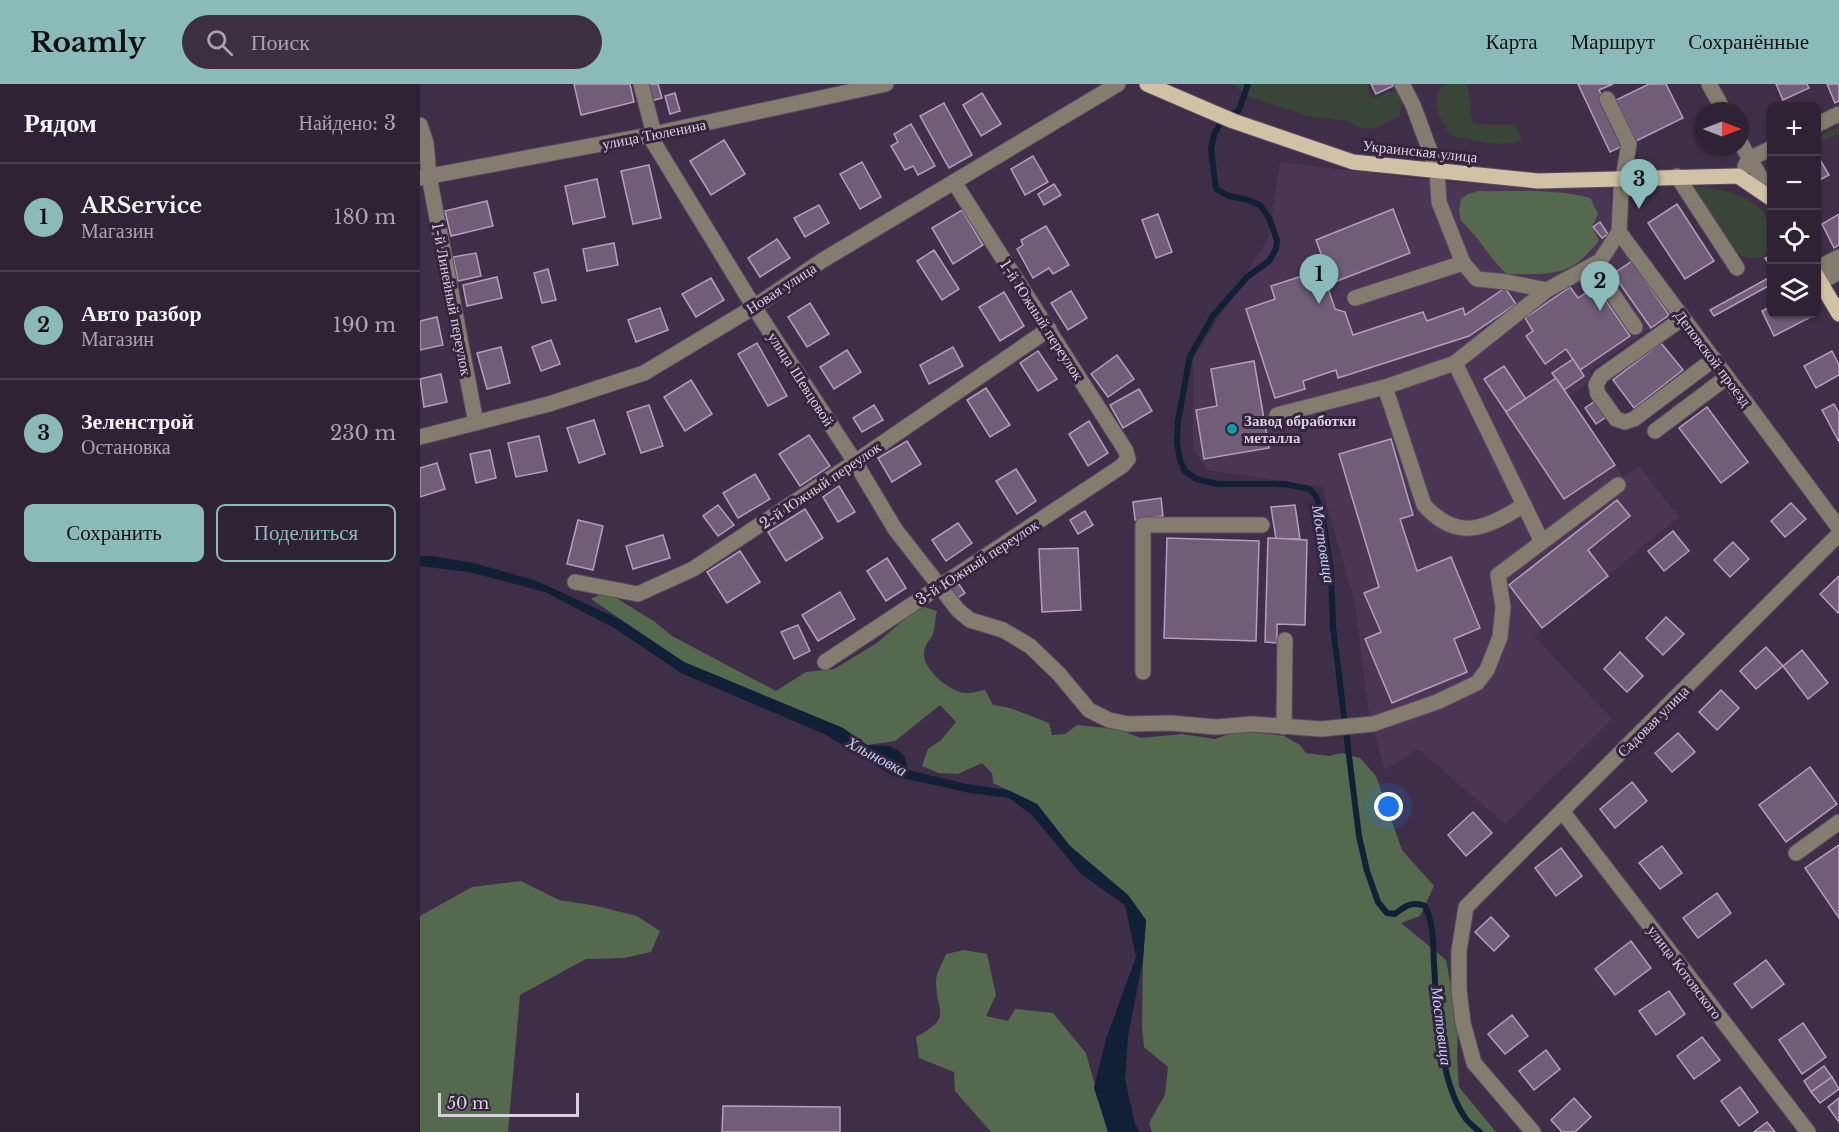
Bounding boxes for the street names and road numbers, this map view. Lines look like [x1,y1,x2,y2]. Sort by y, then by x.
street label: улица Тюленина [600,115,708,153]
street label: Украинская улица [1362,136,1479,167]
street label: 1-й Линейный переулок [428,221,476,378]
street label: 1-й Южный переулок [996,256,1088,384]
street label: Новая улица [742,258,820,318]
street label: Деповской проезд [1671,306,1756,410]
street label: улица Шевцовой [764,328,838,430]
street label: 2-й Южный переулок [756,437,885,533]
street label: 3-й Южный переулок [912,515,1043,609]
street label: Садовая улица [1613,681,1693,761]
street label: улица Котовского [1643,921,1727,1023]

